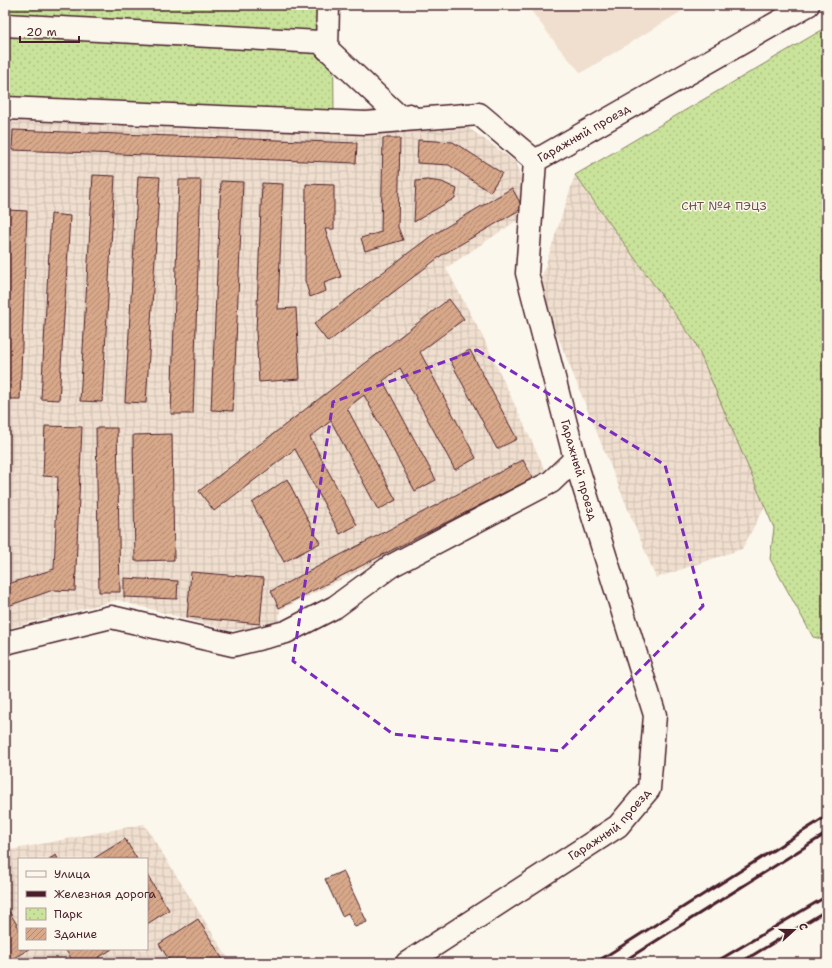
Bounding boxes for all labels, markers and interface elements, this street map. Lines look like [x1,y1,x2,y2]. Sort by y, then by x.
scale bar [20,18,79,44]
text: 20 m [26,24,57,40]
street label: Гаражный проезд [535,100,634,166]
park label: СНТ №4 ПЭЦЗ [681,198,767,214]
street label: Гаражный проезд [557,418,601,523]
street label: Гаражный проезд [565,785,654,864]
legend [18,858,148,950]
text: Улица [54,866,91,882]
text: Железная дорога [54,886,157,902]
text: Парк [54,906,83,922]
north arrow [774,910,814,950]
text: С [795,921,811,933]
text: Здание [54,926,98,942]

